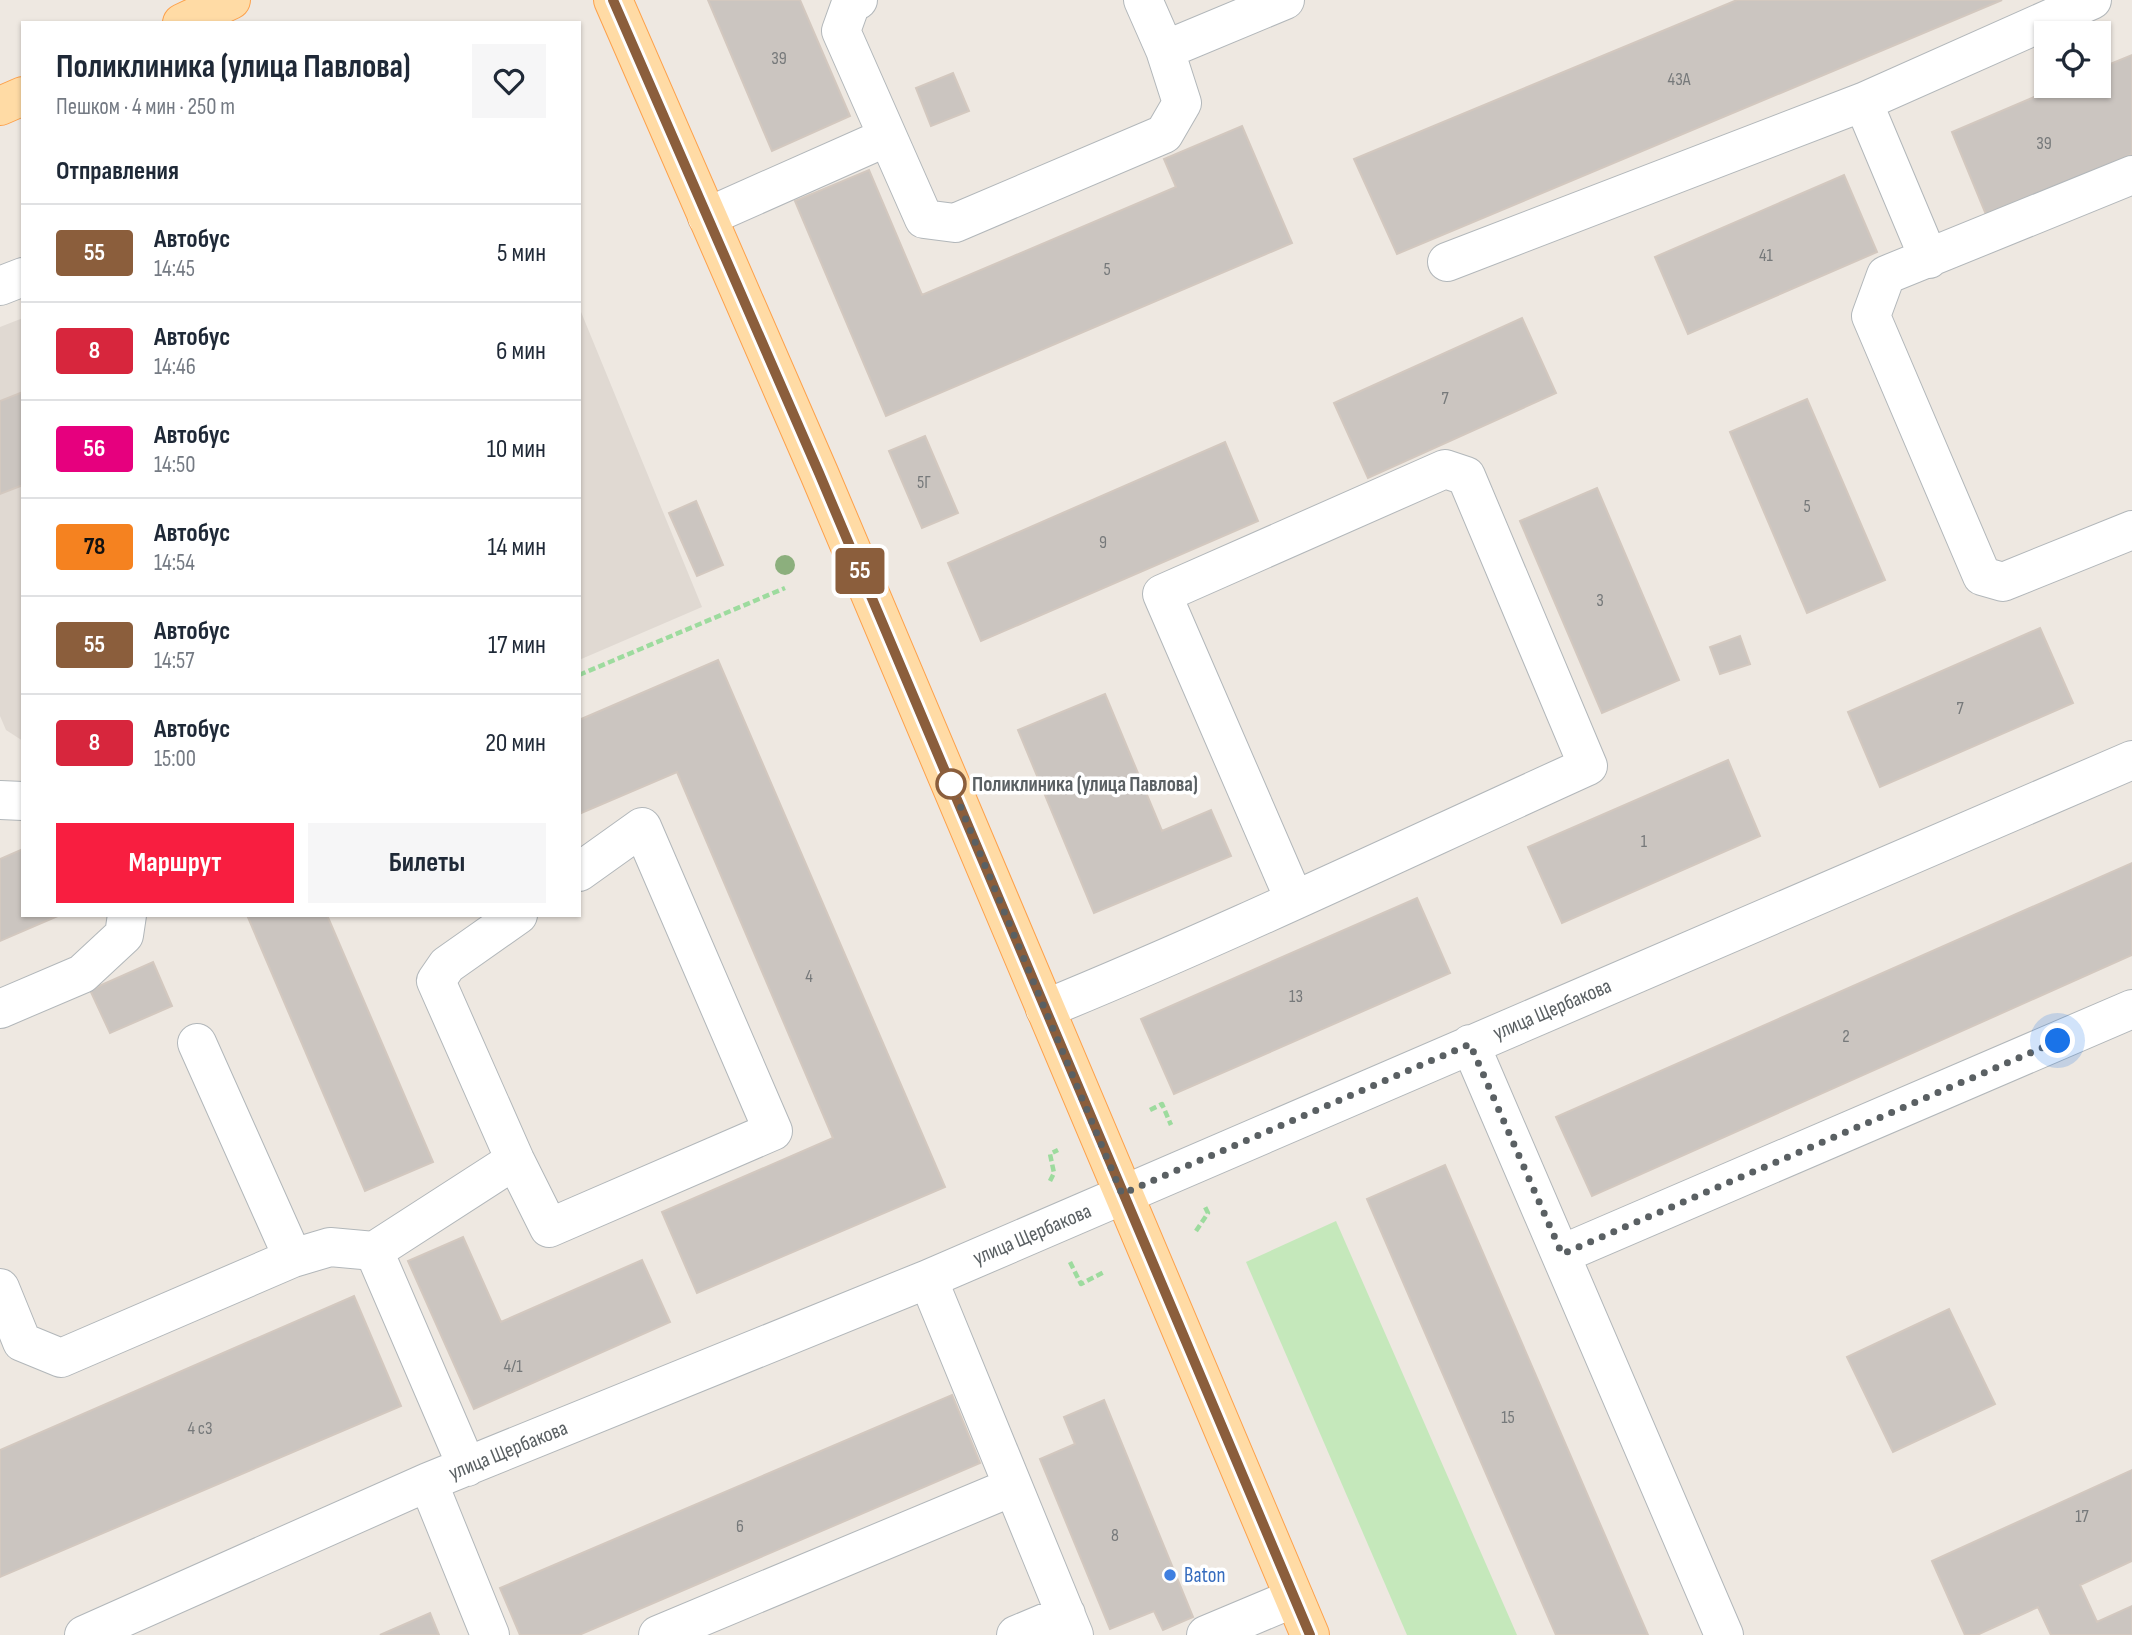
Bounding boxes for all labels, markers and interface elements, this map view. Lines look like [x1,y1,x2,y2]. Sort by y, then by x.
map controls [2034,21,2111,98]
button: locate [2034,21,2111,98]
button: heart [472,44,546,118]
text: Поликлиника (улица Павлова) [56,47,411,87]
house number: 39 [771,48,787,69]
house number: 43А [1668,69,1691,90]
text: Пешком · 4 мин · 250 m [56,93,235,121]
house number: 39 [2036,133,2052,154]
text: Отправления [56,156,179,187]
text: Автобус [154,224,230,255]
text: 55 [84,238,105,267]
text: 5 мин [497,238,546,269]
house number: 41 [1759,245,1774,266]
text: 14:45 [154,255,195,283]
house number: 5 [1103,259,1111,280]
text: Автобус [154,322,230,353]
text: 8 [89,336,100,365]
text: 6 мин [496,336,546,367]
text: 14:46 [154,353,196,381]
house number: 7 [1441,388,1449,409]
text: Автобус [154,420,230,451]
text: 56 [84,434,105,463]
text: 10 мин [487,434,546,465]
text: 14:50 [154,451,196,479]
house number: 5Г [917,472,931,493]
house number: 5 [1803,496,1811,517]
text: Автобус [154,518,230,549]
text: 78 [84,532,105,561]
text: 14 мин [487,532,546,563]
house number: 9 [1099,532,1107,553]
line badge: 55 [828,548,892,594]
text: 14:54 [154,549,195,577]
text: 55 [849,556,871,585]
house number: 3 [1596,590,1604,611]
text: Автобус [154,616,230,647]
text: 55 [84,630,105,659]
text: 17 мин [488,630,546,661]
text: 14:57 [154,647,194,675]
house number: 7 [1956,698,1964,719]
text: Автобус [154,714,230,745]
text: 8 [89,728,100,757]
text: 20 мин [485,728,546,759]
text: 15:00 [154,745,196,773]
marker: Поликлиника (улица Павлова) [936,769,966,799]
place label: Поликлиника (улица Павлова) [972,772,1198,797]
button: Маршрут [56,823,294,903]
button: Билеты [308,823,546,903]
house number: 1 [1641,831,1648,852]
house number: 4 [805,966,813,987]
street label: улица Щербакова [1489,973,1615,1046]
house number: 13 [1289,986,1303,1007]
your location [2040,1023,2075,1058]
house number: 2 [1842,1026,1850,1047]
street label: улица Щербакова [969,1198,1095,1271]
house number: 4/1 [503,1356,523,1377]
house number: 15 [1501,1407,1515,1428]
street label: улица Щербакова [445,1415,571,1486]
house number: 4 с3 [187,1418,213,1439]
house number: 17 [2075,1506,2090,1527]
house number: 6 [736,1516,744,1537]
house number: 8 [1111,1525,1119,1546]
place label: Baton [1184,1563,1225,1588]
marker: Baton [1162,1567,1178,1583]

